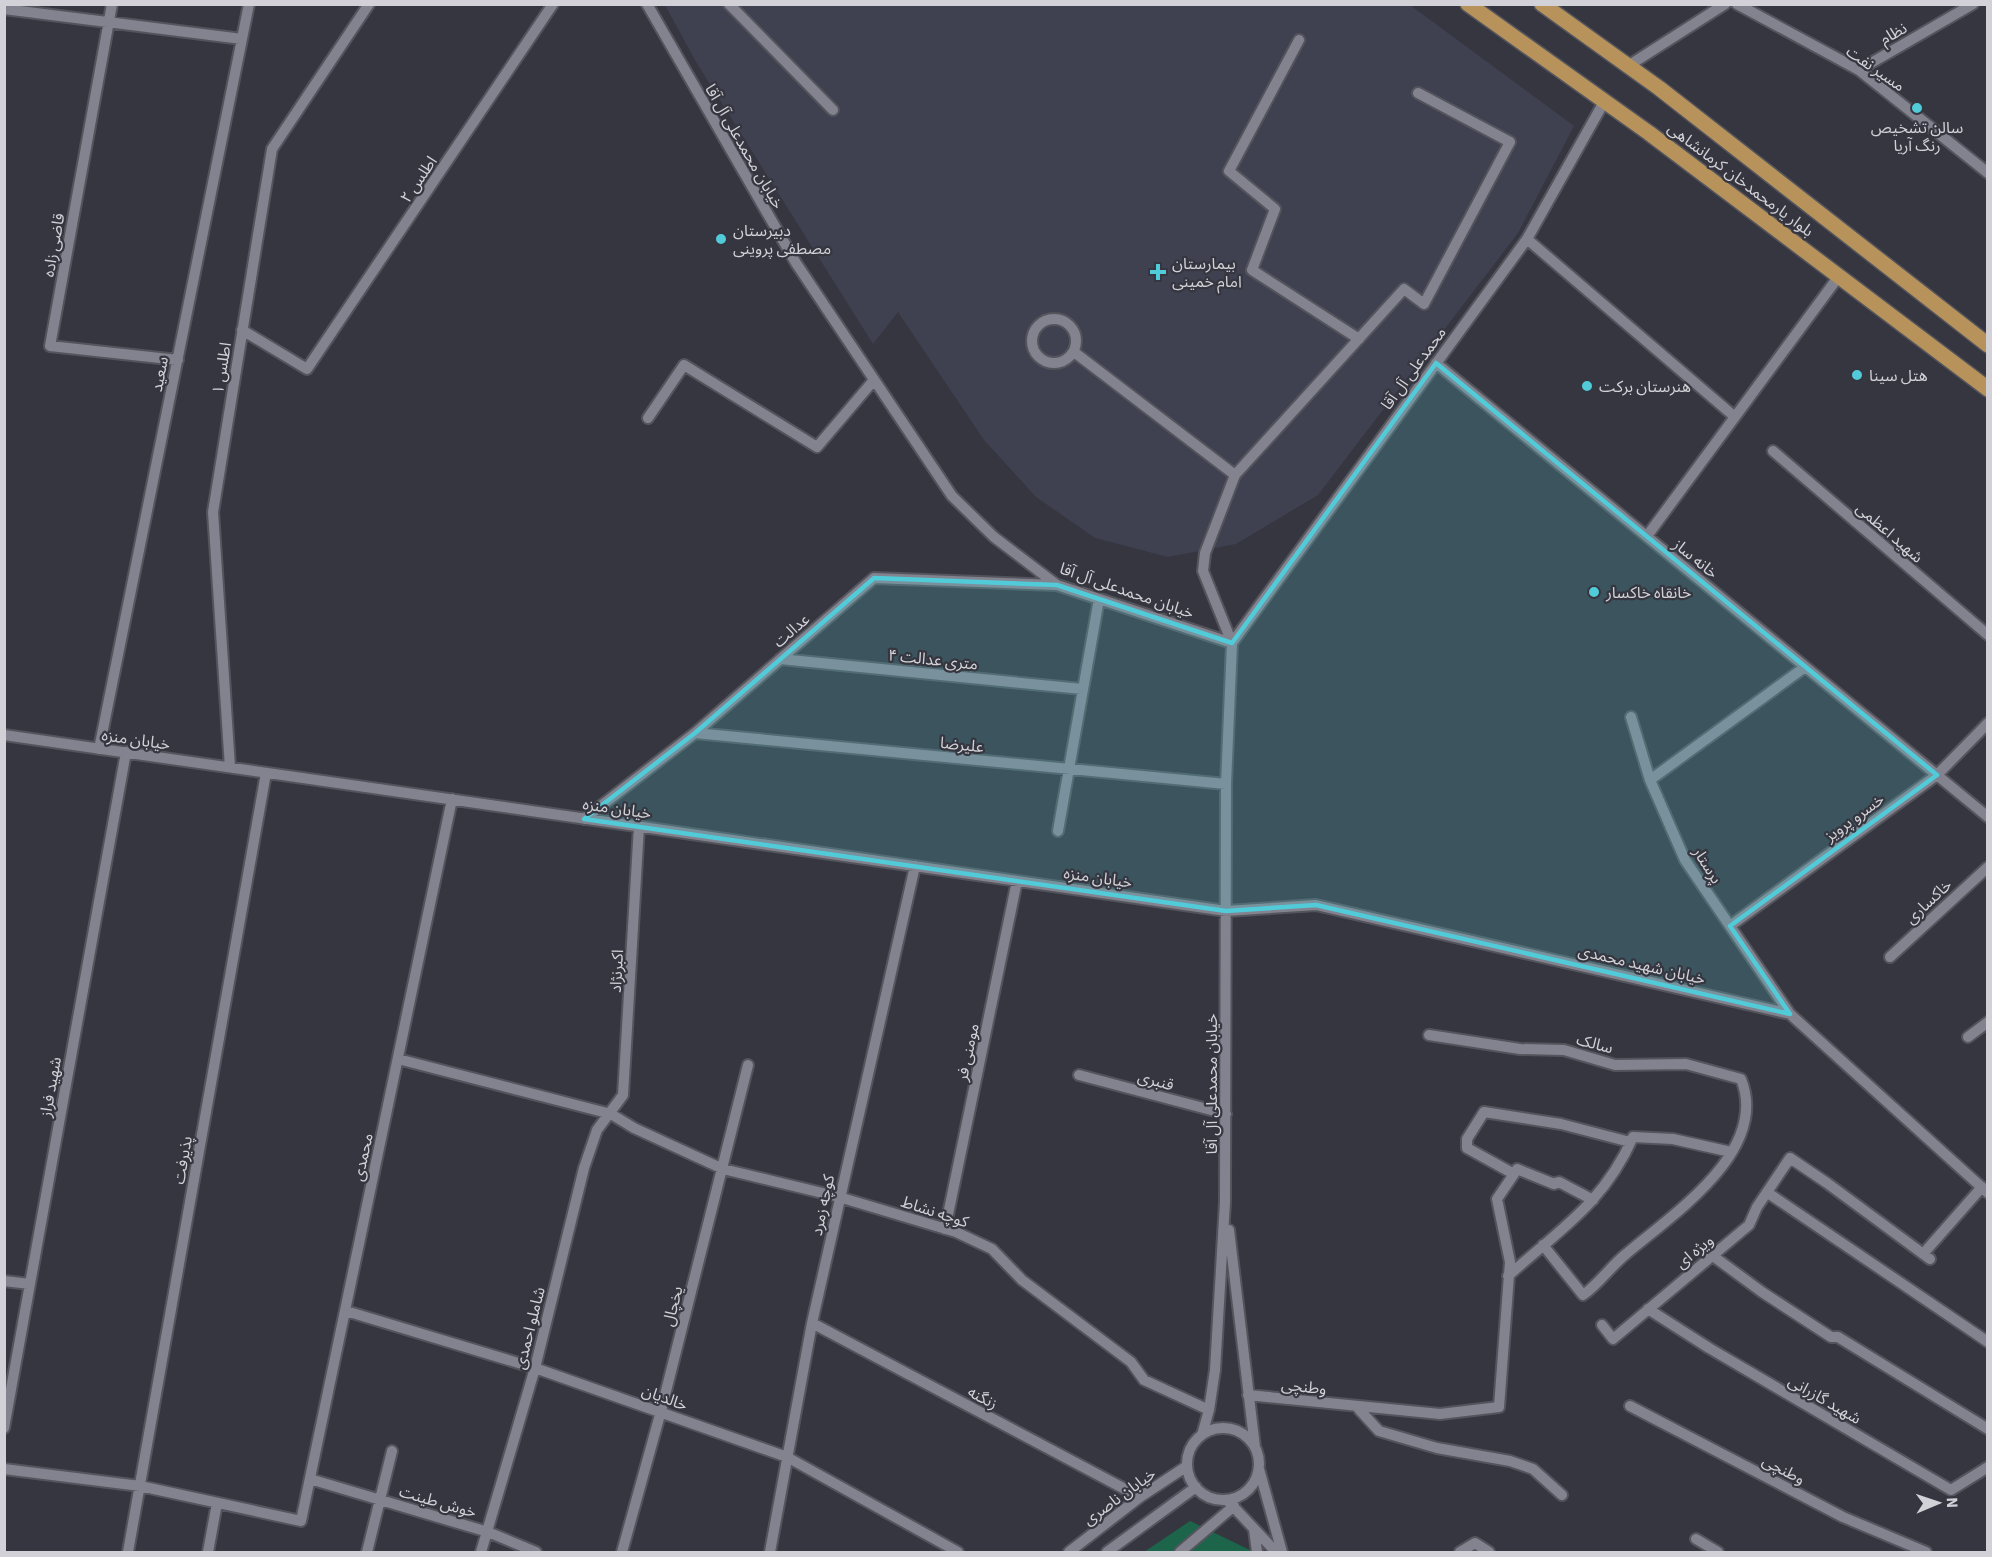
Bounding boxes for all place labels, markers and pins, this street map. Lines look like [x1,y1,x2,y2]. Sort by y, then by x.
marker: سالن تشخیص رنگ آریا [1910,101,1924,115]
place label: سالن تشخیص رنگ آریا [1871,117,1963,157]
place label: دبیرستان مصطفی پروینی [733,220,831,260]
marker: دبیرستان مصطفی پروینی [714,232,728,246]
place label: بیمارستان امام خمینی [1172,253,1242,294]
marker: بیمارستان امام خمینی [1149,263,1167,281]
place label: هتل سینا [1869,365,1928,387]
marker: هتل سینا [1850,368,1864,382]
place label: هنرستان برکت [1599,376,1691,398]
marker: هنرستان برکت [1580,379,1594,393]
place label: خانقاه خاکسار [1605,582,1691,604]
marker: خانقاه خاکسار [1587,585,1601,599]

